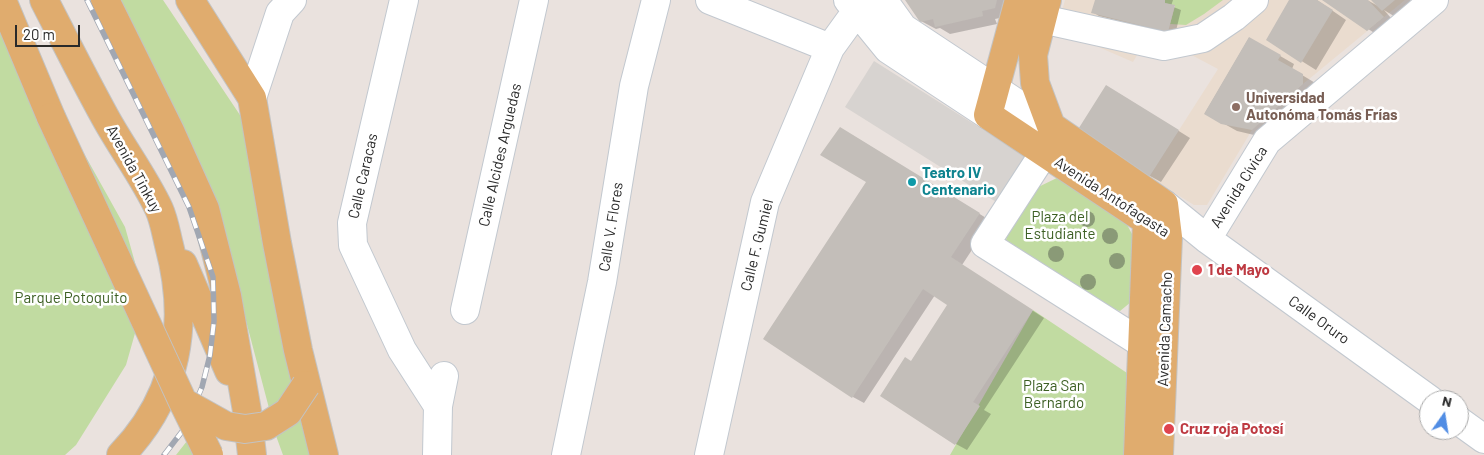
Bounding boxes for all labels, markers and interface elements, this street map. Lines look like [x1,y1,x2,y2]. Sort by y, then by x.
scale bar [18,15,82,47]
text: 20 m [23,25,55,43]
street label: Calle Alcides Arguedas [475,82,525,228]
place label: Universidad Autonóma Tomás Frías [1246,89,1398,124]
marker: Universidad Autonóma Tomás Frías [1230,101,1242,113]
street label: Avenida Tinkuy [103,122,165,216]
street label: Calle Caracas [344,132,382,220]
street label: Avenida Cívica [1207,143,1271,231]
street label: Avenida Antofagasta [1051,153,1173,241]
place label: Teatro IV Centenario [922,164,995,199]
marker: Teatro IV Centenario [906,176,918,188]
street label: Calle V. Flores [595,181,627,273]
street label: Calle F. Gumiel [737,197,777,293]
park label: Plaza del Estudiante [1025,208,1095,243]
place label: 1 de Mayo [1208,261,1270,279]
marker: 1 de Mayo [1190,263,1204,277]
street label: Avenida Camacho [1154,271,1176,387]
park label: Parque Potoquito [15,289,127,307]
street label: Calle Oruro [1285,292,1353,348]
park label: Plaza San Bernardo [1023,377,1085,412]
north arrow [1419,390,1469,440]
text: N [1441,392,1454,410]
place label: Cruz roja Potosí [1180,420,1283,438]
marker: Cruz roja Potosí [1162,422,1176,436]

